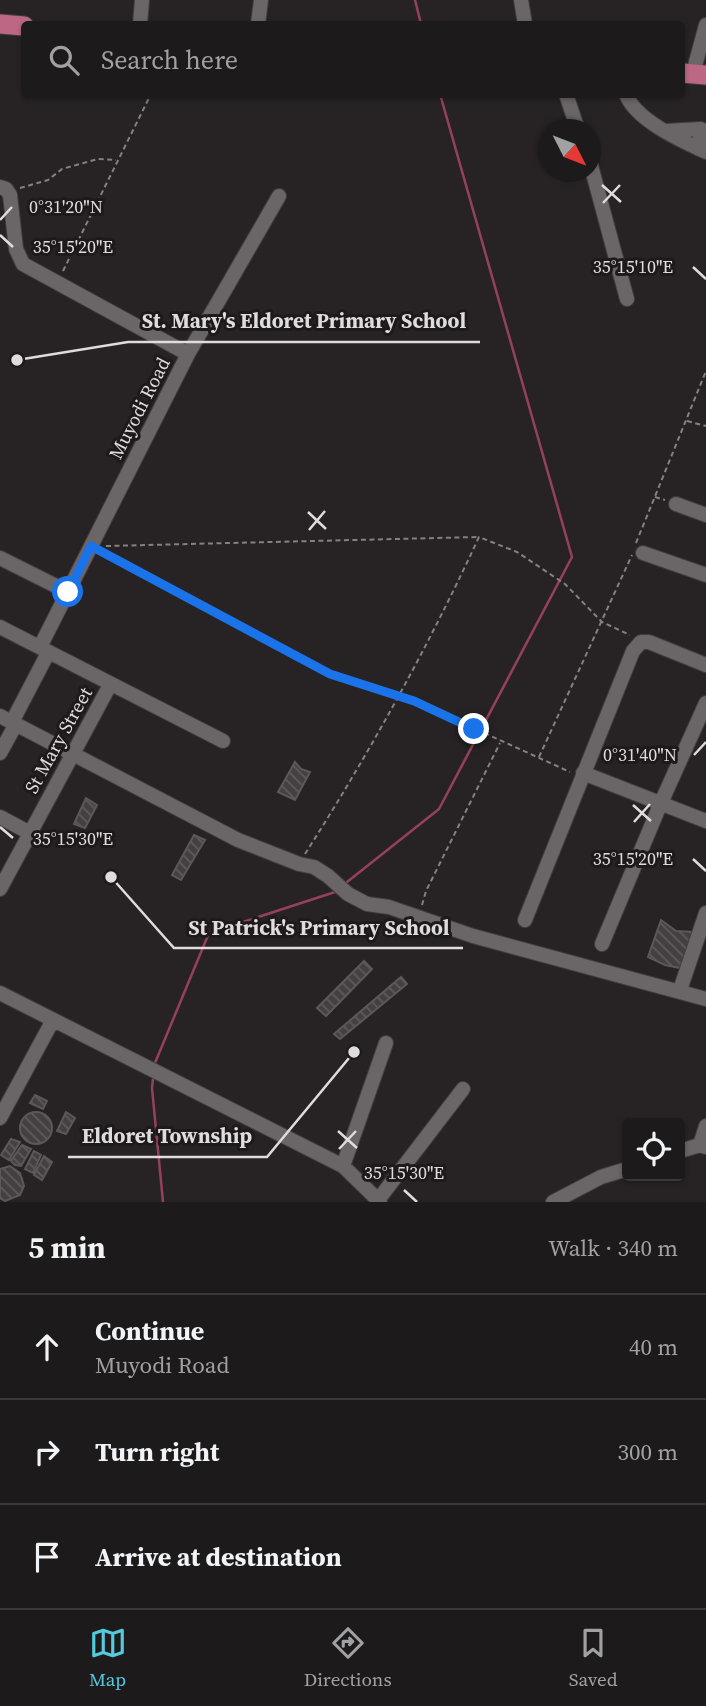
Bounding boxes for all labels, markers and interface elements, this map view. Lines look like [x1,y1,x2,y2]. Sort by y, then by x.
search box [21,21,685,98]
icon: search [45,41,83,79]
text: Search here [101,42,238,78]
north arrow [538,119,601,182]
text: 0°31'20"N [29,194,103,219]
text: 35°15'20"E [33,234,113,259]
text: 35°15'10"E [593,254,673,279]
callout: St. Mary's Eldoret Primary School [128,300,480,342]
text: St. Mary's Eldoret Primary School [142,306,466,335]
street label: Muyodi Road [102,352,176,463]
route start [52,576,83,607]
street label: St Mary Street [18,681,98,798]
route end [458,713,489,744]
text: 0°31'40"N [603,742,677,767]
text: 35°15'30"E [33,826,113,851]
text: 35°15'20"E [593,846,673,871]
callout: St Patrick's Primary School [174,906,463,948]
text: St Patrick's Primary School [188,913,450,942]
callout: Eldoret Township [68,1115,267,1157]
map controls [622,1118,685,1181]
button: locate [622,1118,685,1181]
text: Eldoret Township [82,1121,252,1150]
text: 35°15'30"E [364,1160,444,1185]
text: 5 min [28,1227,106,1268]
text: Walk · 340 m [548,1232,678,1264]
text: Continue [95,1313,204,1349]
icon: ahead [28,1328,66,1366]
text: 40 m [629,1331,678,1363]
text: Muyodi Road [95,1349,230,1381]
icon: right [28,1433,66,1471]
text: Turn right [95,1434,219,1470]
text: 300 m [617,1436,678,1468]
icon: arrive [28,1538,66,1576]
text: Arrive at destination [95,1539,342,1575]
tab: Map [89,1624,127,1692]
tab: Directions [304,1624,392,1692]
tab: Saved [569,1624,617,1692]

